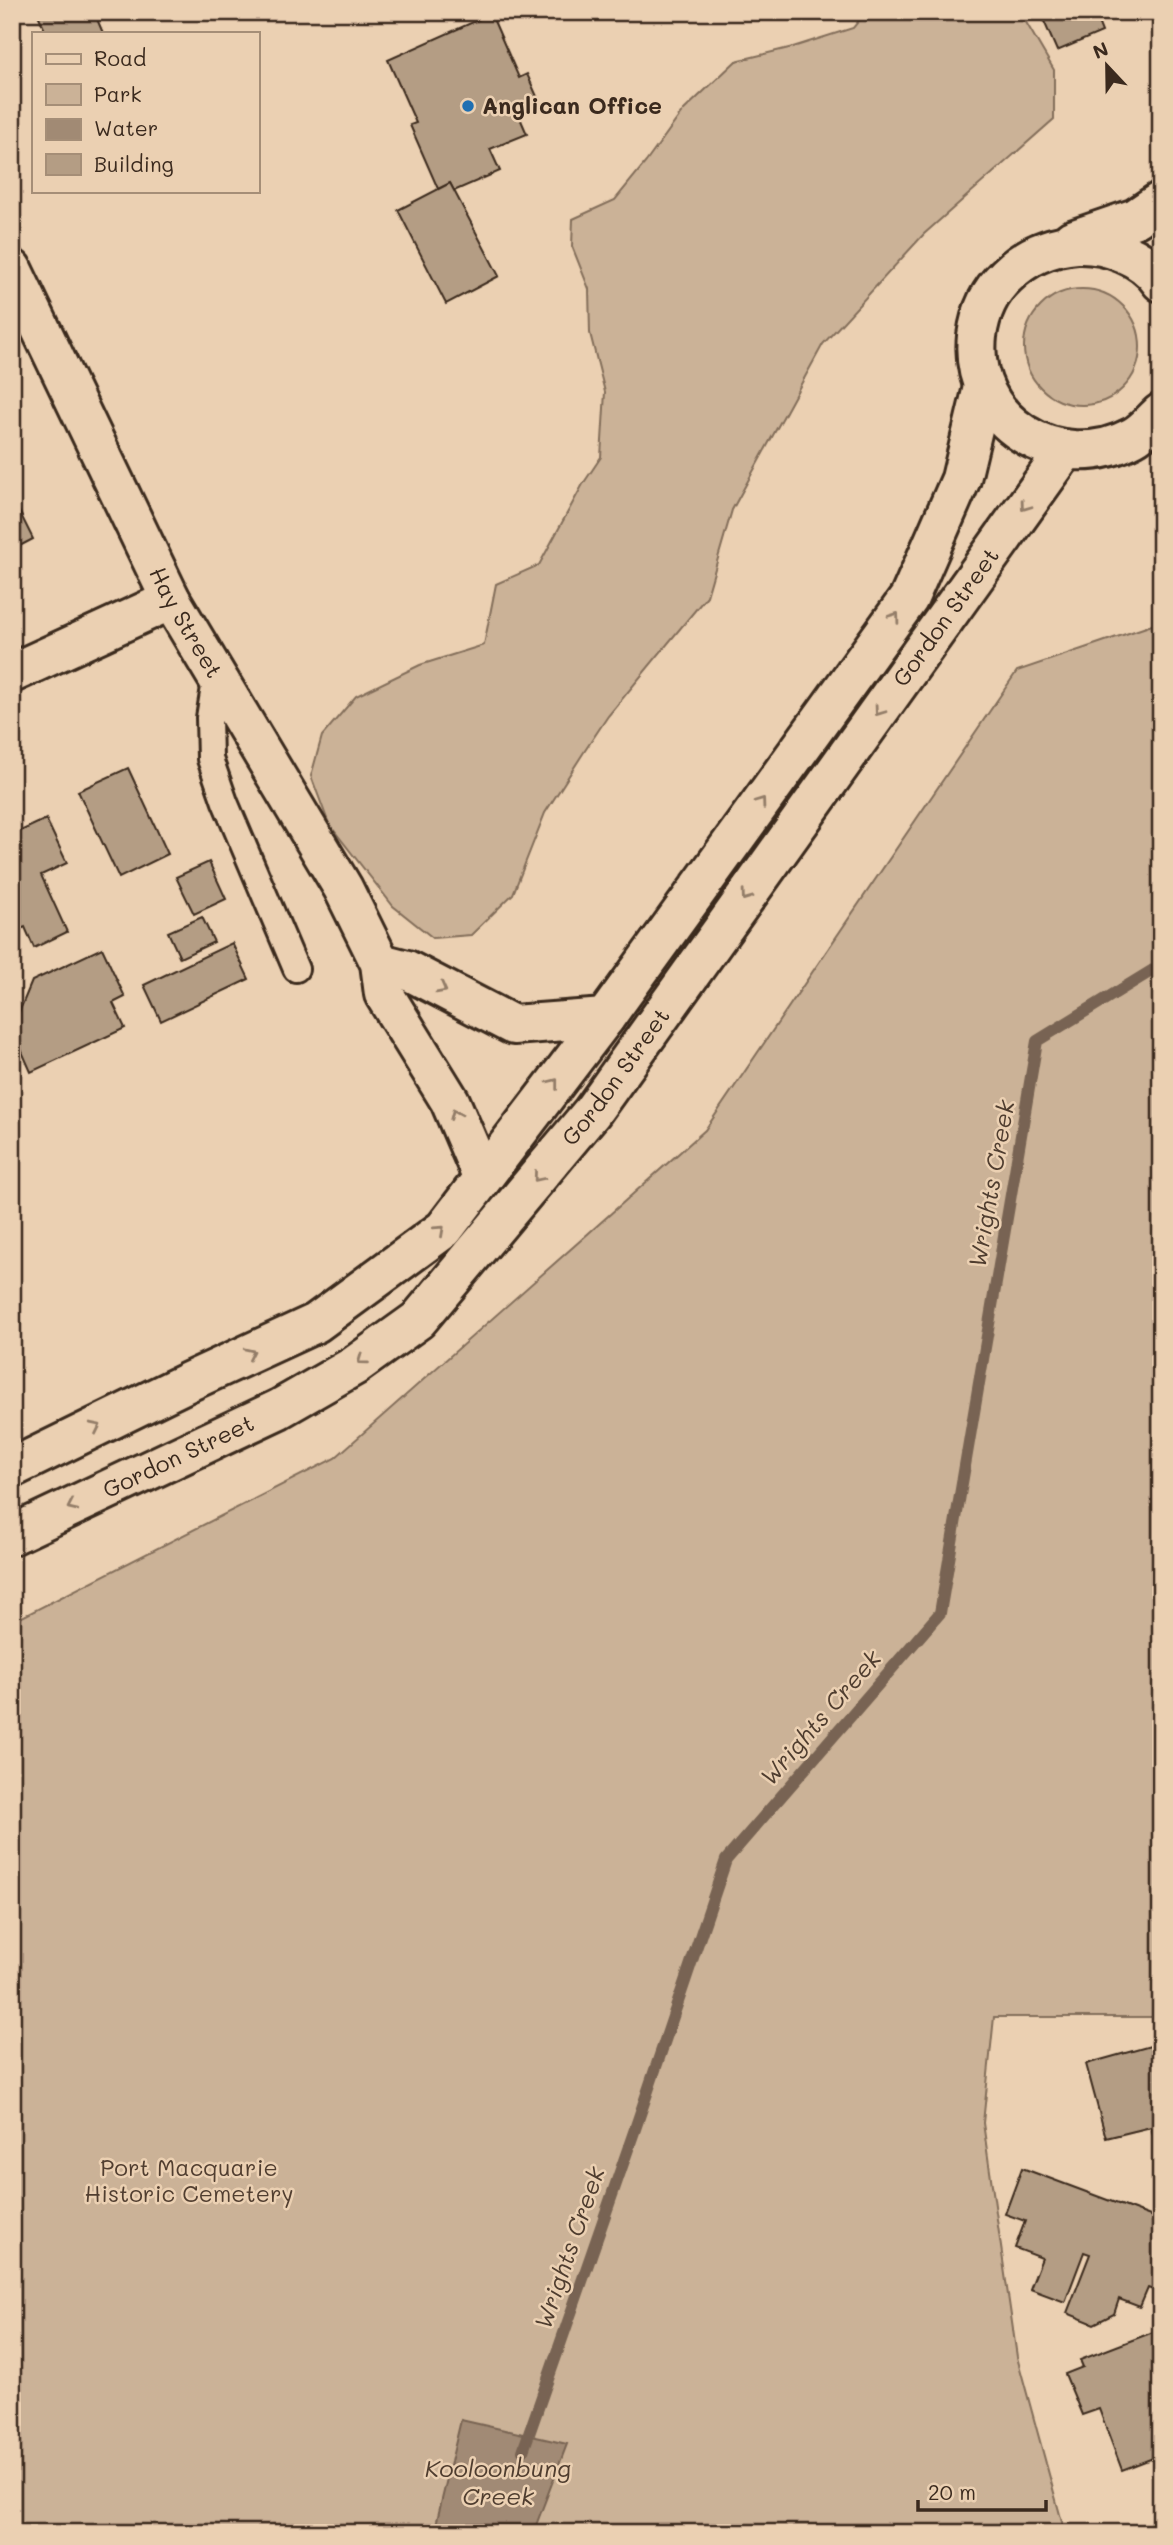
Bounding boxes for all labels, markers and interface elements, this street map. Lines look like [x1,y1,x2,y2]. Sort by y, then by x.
legend [32,32,259,192]
north arrow [1072,32,1142,102]
text: N [1089,35,1112,64]
text: Road [94,44,146,71]
text: Park [94,80,142,107]
place label: Anglican Office [482,90,662,120]
marker: Anglican Office [460,98,476,114]
text: Water [94,114,158,141]
text: Building [94,150,174,177]
one-way arrow [1021,498,1033,511]
street label: Gordon Street [885,541,1005,692]
street label: Hay Street [143,562,230,683]
one-way arrow [887,612,899,625]
one-way arrow [874,703,887,716]
one-way arrow [753,797,766,809]
one-way arrow [742,888,754,901]
one-way arrow [435,980,448,994]
street label: Gordon Street [554,1002,676,1151]
one-way arrow [546,1079,559,1091]
water label: Wrights Creek [961,1096,1021,1270]
one-way arrow [450,1108,464,1120]
one-way arrow [533,1169,546,1181]
one-way arrow [432,1226,445,1238]
one-way arrow [243,1347,255,1361]
one-way arrow [357,1351,370,1364]
street label: Gordon Street [97,1407,258,1504]
one-way arrow [89,1421,101,1435]
one-way arrow [67,1498,79,1512]
water label: Wrights Creek [753,1642,888,1791]
park label: Port Macquarie Historic Cemetery [85,2152,293,2208]
water label: Wrights Creek [526,2161,611,2333]
water label: Kooloonbung Creek [425,2452,571,2511]
scale bar [918,2468,1045,2512]
text: 20 m [928,2478,976,2505]

